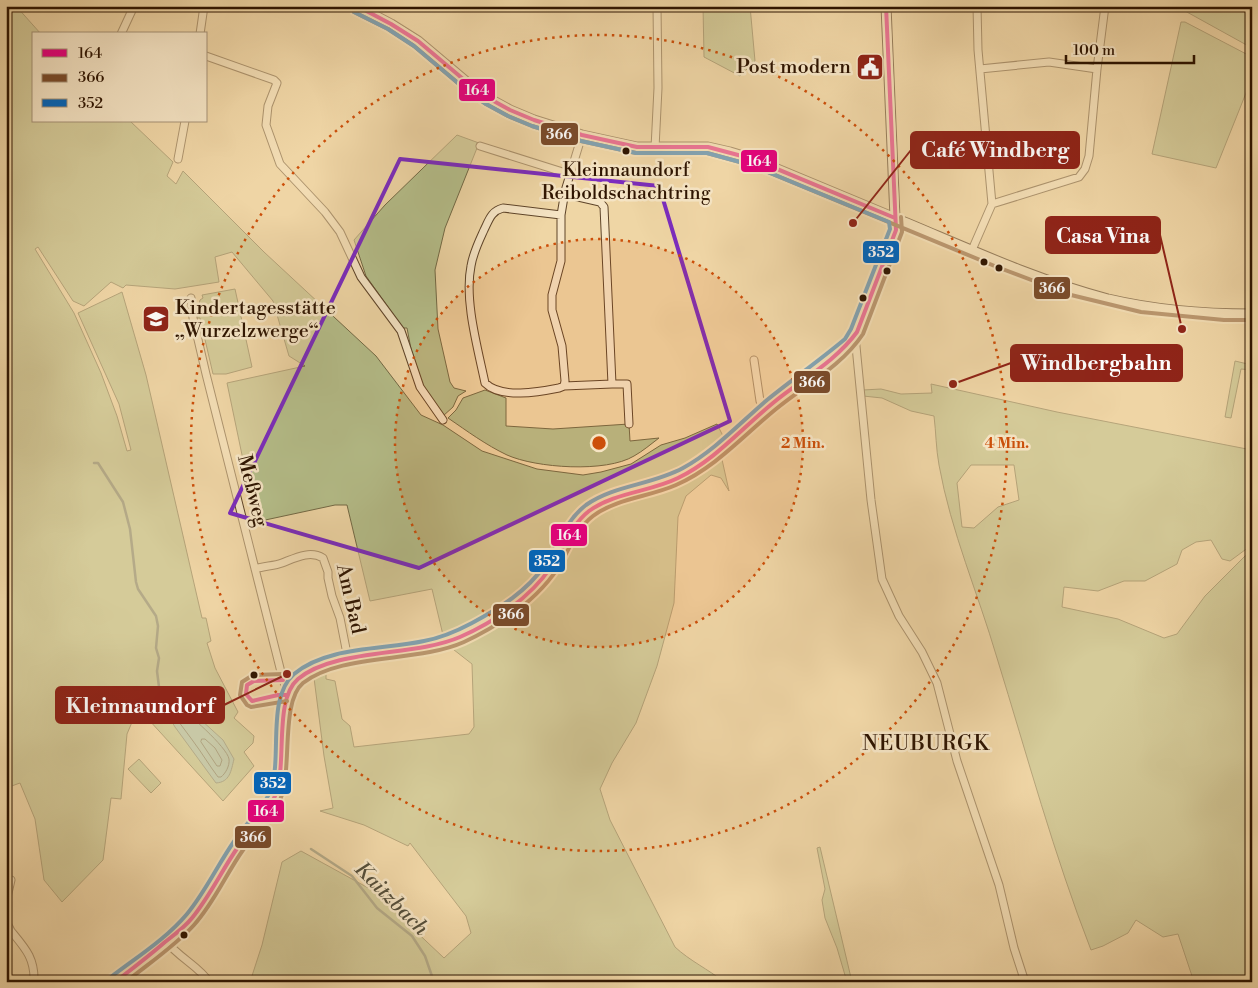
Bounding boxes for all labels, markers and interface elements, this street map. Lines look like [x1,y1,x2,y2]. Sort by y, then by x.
legend [32,32,208,122]
scale bar [1066,32,1193,64]
text: 100 m [1073,41,1115,60]
text: 164 [78,44,102,63]
public building icon: Post modern [855,52,885,82]
place label: Post modern [736,55,851,80]
text: 366 [78,68,104,87]
line badge: 164 [458,78,496,102]
text: 164 [465,82,489,100]
text: 352 [78,94,103,113]
line badge: 366 [540,122,579,146]
text: 366 [546,126,572,144]
callout: Café Windberg [911,132,1079,168]
text: Café Windberg [921,138,1070,164]
marker: Kleinnaundorf Reiboldschachtring [621,146,631,156]
line badge: 164 [740,149,778,173]
text: 164 [747,153,771,171]
place label: Kleinnaundorf Reiboldschachtring [542,158,711,205]
callout: Casa Vina [1046,217,1160,253]
text: Casa Vina [1056,224,1151,250]
line badge: 352 [862,240,900,264]
text: 352 [868,244,894,262]
unlabelled marker [979,257,989,267]
unlabelled marker [994,263,1004,273]
unlabelled marker [882,266,892,276]
line badge: 366 [1033,276,1071,300]
text: 366 [1039,280,1065,298]
unlabelled marker [858,293,868,303]
place label: Kindertagesstätte „Wurzelzwerge“ [175,296,336,344]
school or university icon: Kindertagesstätte „Wurzelzwerge“ [141,304,171,334]
callout: Windbergbahn [1011,345,1182,381]
text: Windbergbahn [1020,351,1171,377]
line badge: 366 [793,370,831,394]
text: 366 [799,374,825,392]
centre of rings [590,434,608,452]
text: 2 Min. [781,434,825,453]
text: 4 Min. [985,434,1029,453]
street label: Meßweg [231,453,273,530]
line badge: 164 [550,523,588,547]
text: 164 [557,527,581,545]
line badge: 352 [528,549,566,573]
text: 352 [534,553,560,571]
street label: Am Bad [330,561,370,637]
line badge: 366 [492,603,530,627]
text: 366 [498,606,524,624]
unlabelled marker [249,670,259,680]
callout: Kleinnaundorf [56,687,224,723]
text: Kleinnaundorf [66,694,217,720]
district label: NEUBURGK [862,731,991,757]
line badge: 352 [253,771,292,795]
text: 352 [260,775,286,793]
line badge: 164 [247,799,285,823]
text: 164 [254,803,278,821]
line badge: 366 [234,825,272,849]
text: 366 [240,829,266,847]
water label: Kaitzbach [349,857,434,942]
unlabelled marker [179,930,189,940]

